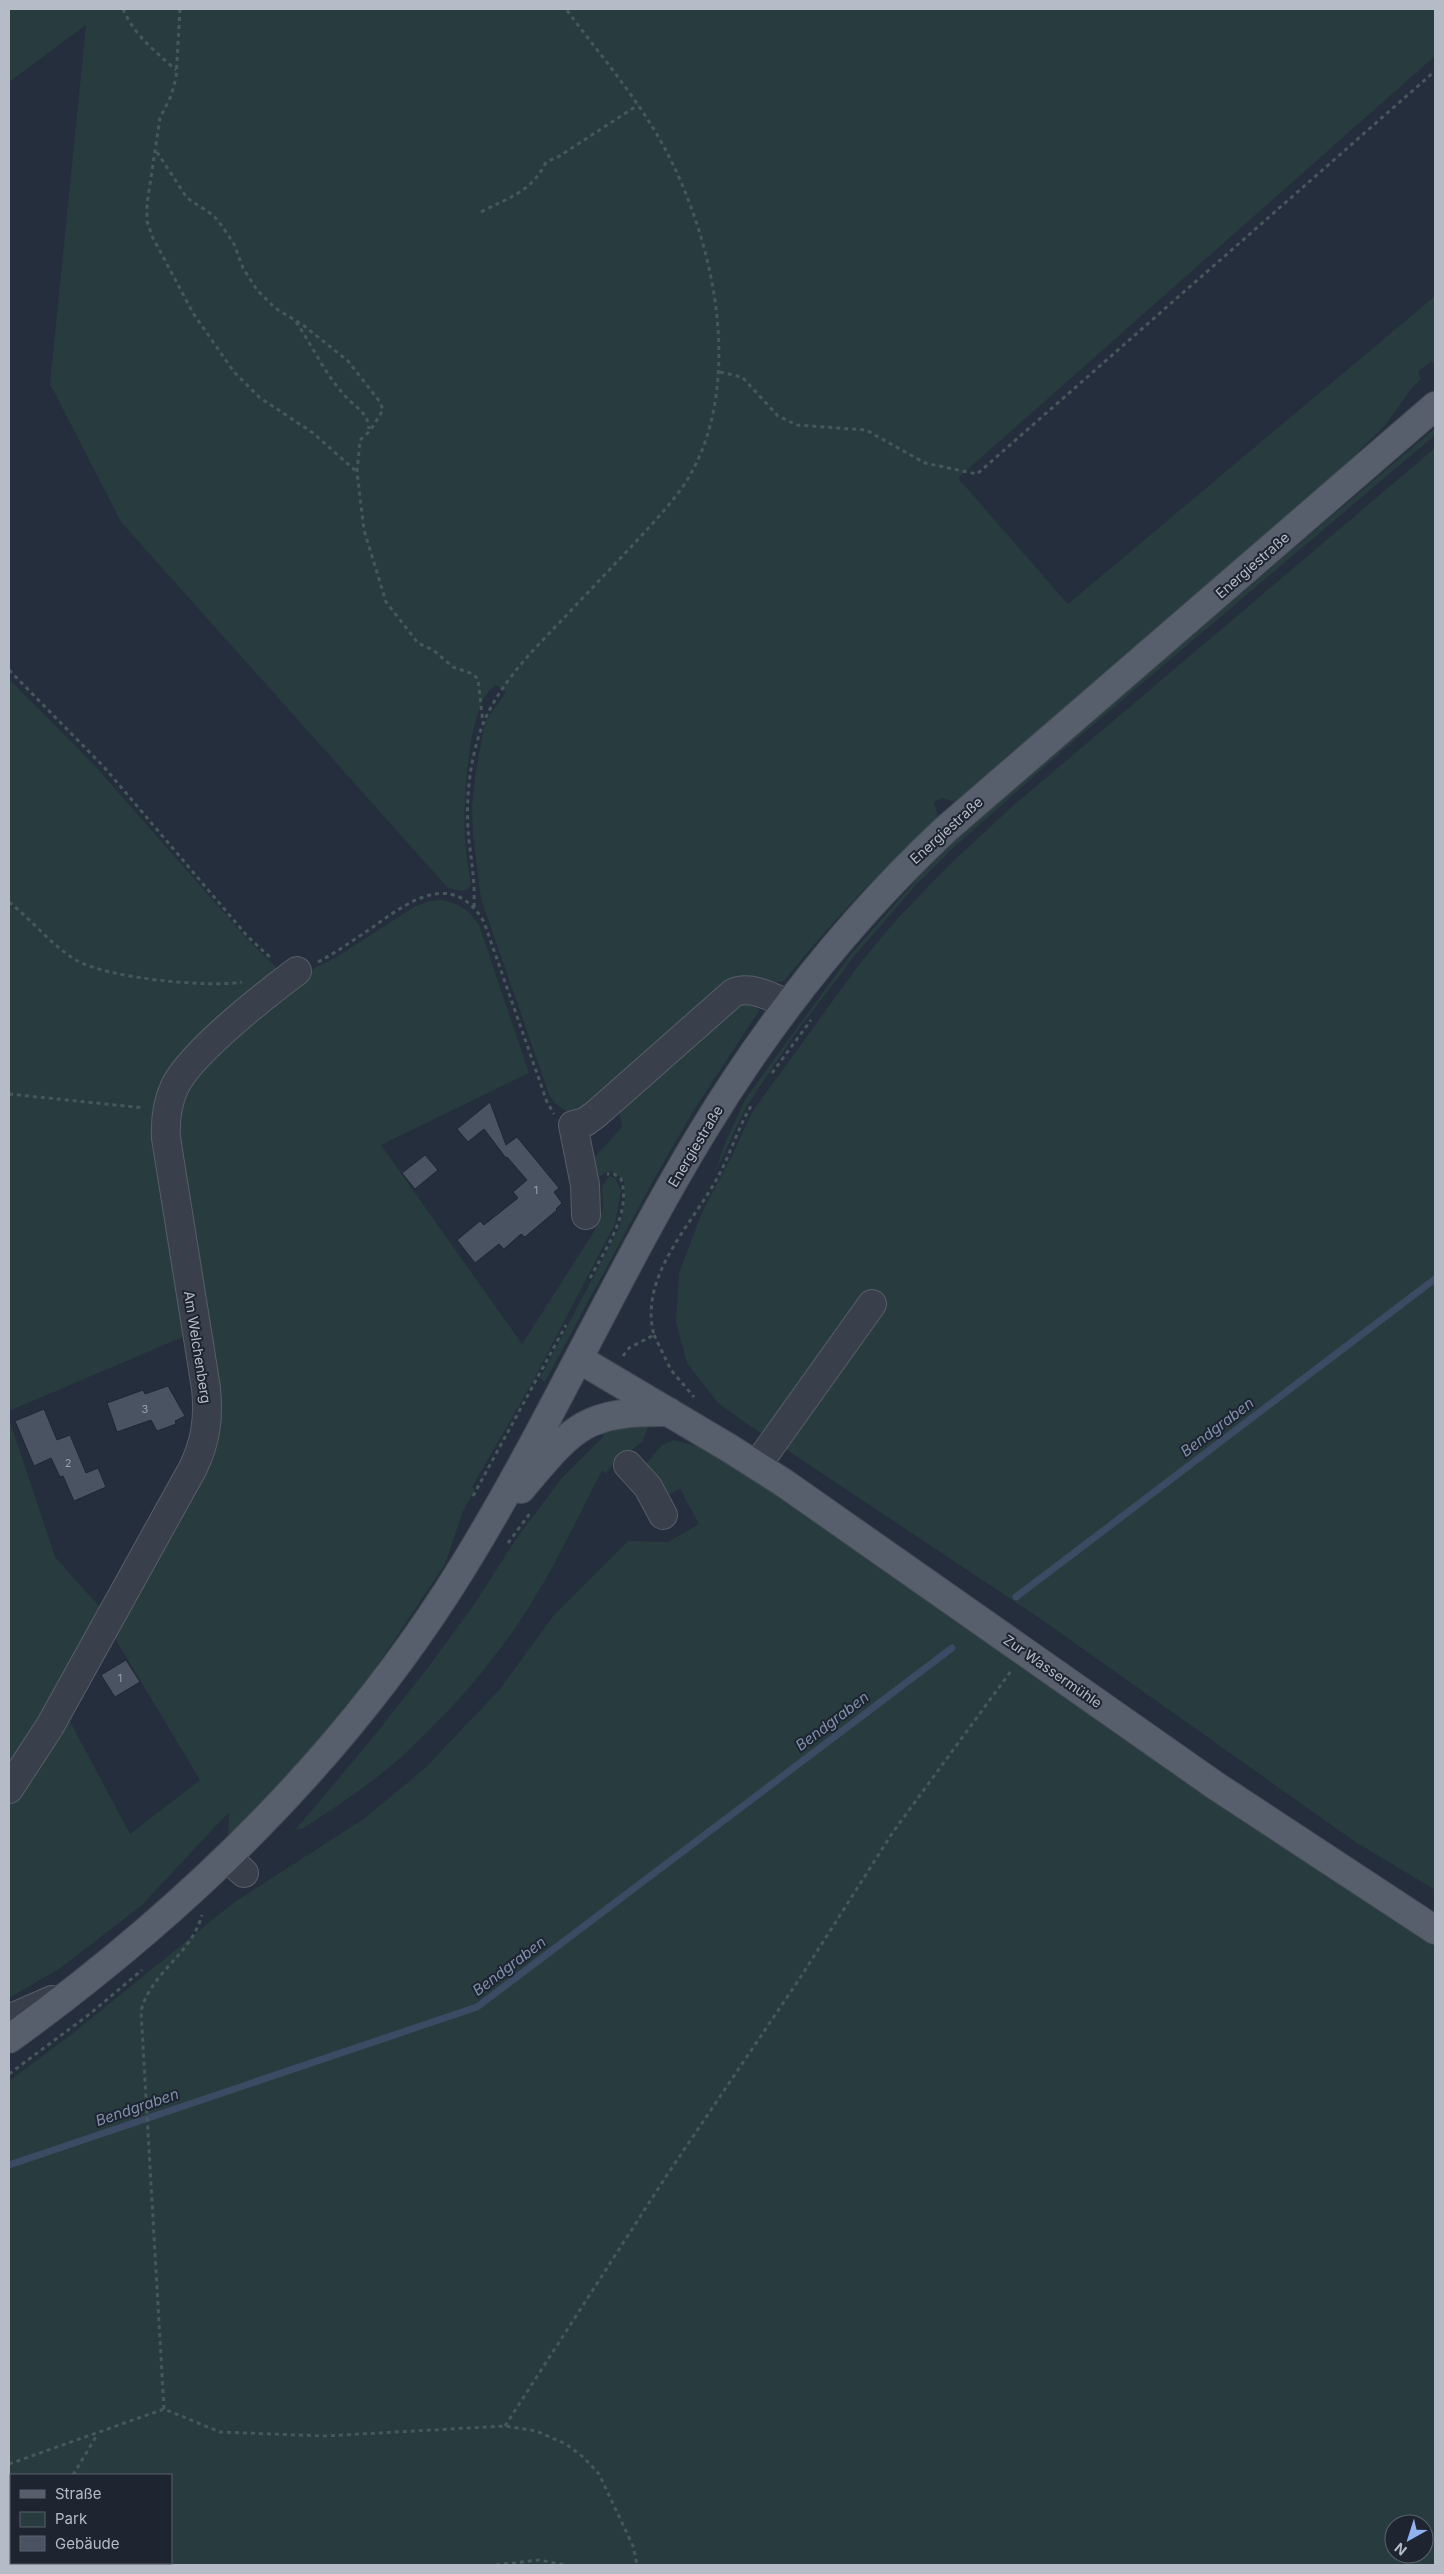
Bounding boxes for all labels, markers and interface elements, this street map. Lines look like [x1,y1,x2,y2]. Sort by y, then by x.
street label: Energiestraße [1212,528,1292,602]
street label: Energiestraße [906,793,986,867]
street label: Energiestraße [664,1102,726,1190]
house number: 1 [534,1183,538,1197]
street label: Am Welchenberg [181,1290,215,1404]
water label: Bendgraben [1177,1393,1258,1461]
house number: 3 [142,1402,149,1416]
house number: 2 [65,1456,71,1470]
street label: Zur Wassermühle [1001,1631,1105,1711]
house number: 1 [118,1671,122,1685]
water label: Bendgraben [792,1687,873,1755]
water label: Bendgraben [469,1932,550,2000]
water label: Bendgraben [93,2084,181,2130]
legend [10,2474,172,2564]
text: Straße [55,2484,102,2503]
text: Park [55,2509,88,2528]
north arrow [1384,2514,1434,2564]
text: Gebäude [55,2534,120,2553]
text: N [1391,2540,1410,2559]

